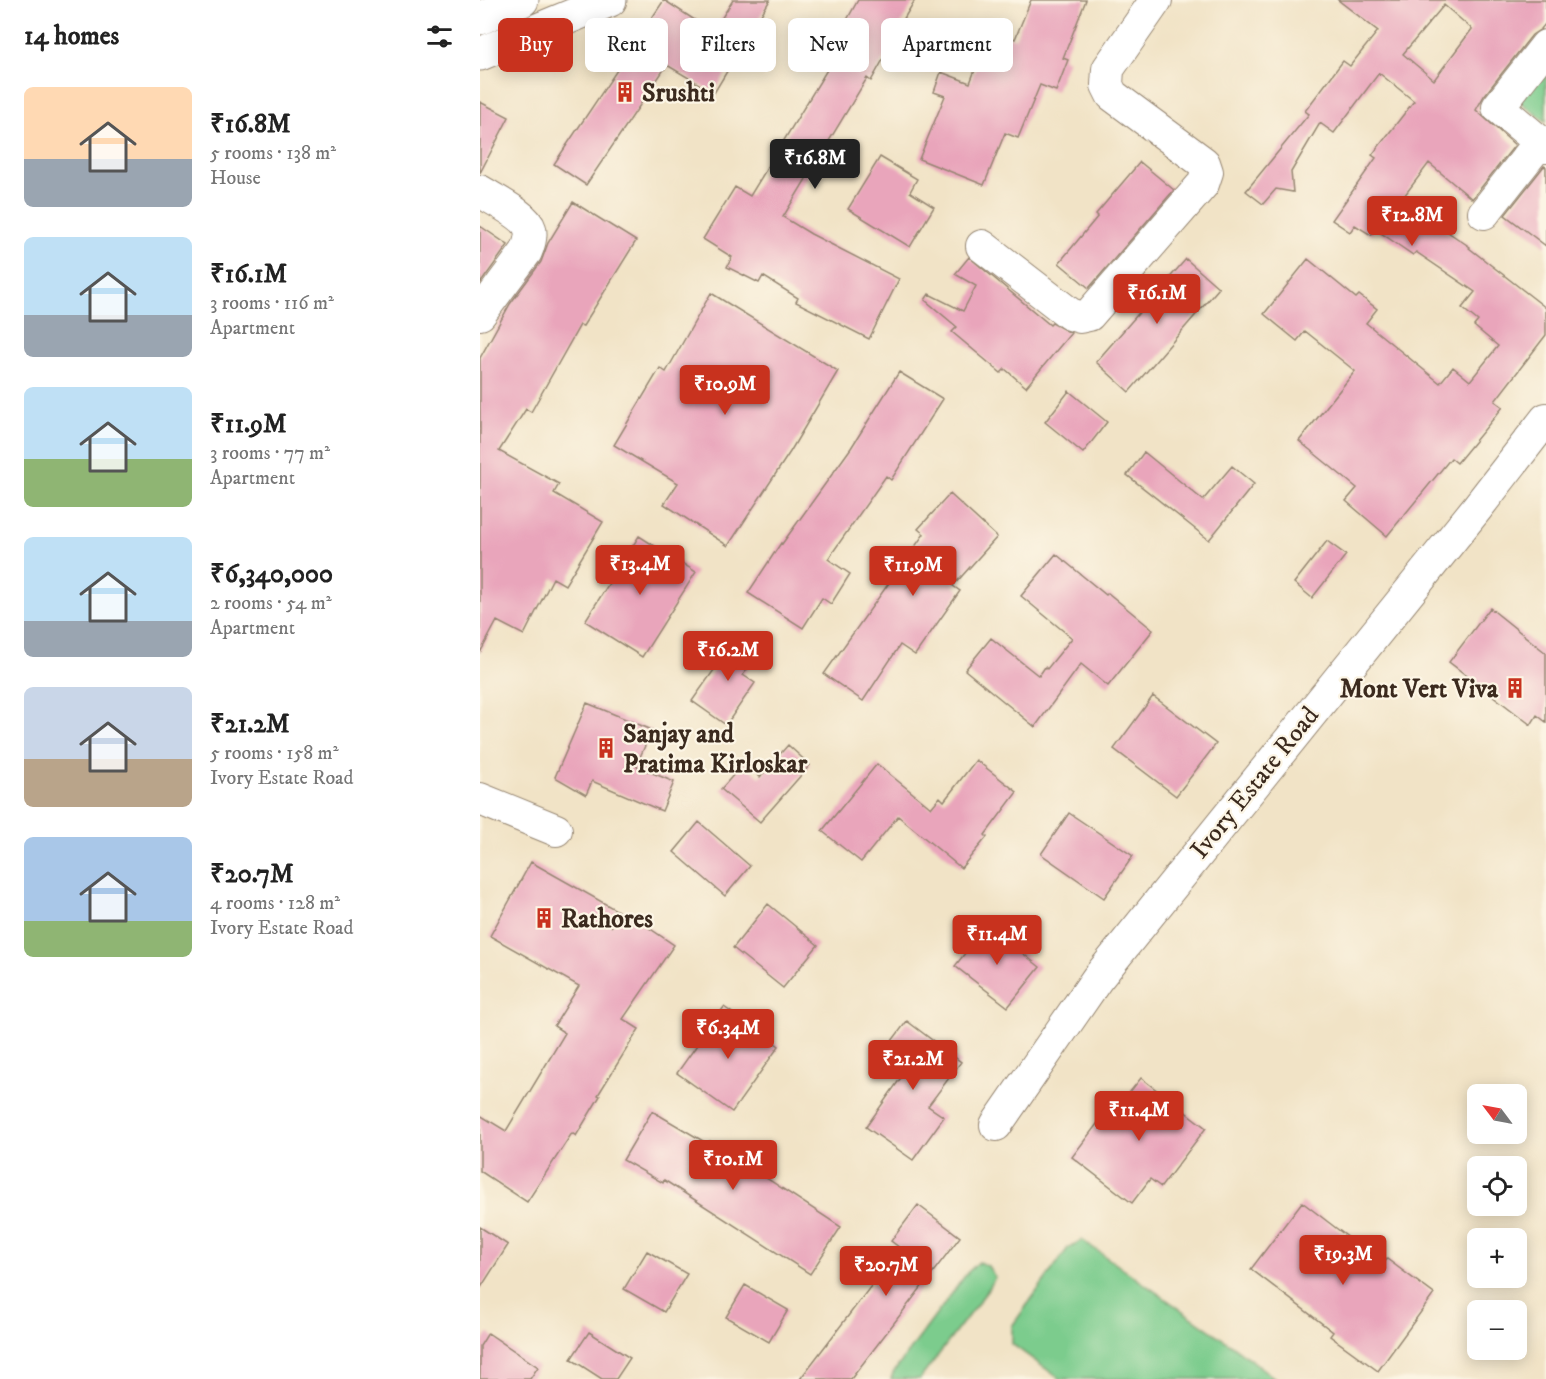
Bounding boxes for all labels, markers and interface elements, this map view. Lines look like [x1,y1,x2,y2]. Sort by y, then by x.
chip: Buy [498,18,573,72]
chip: Rent [585,18,668,72]
chip: Filters [680,18,776,72]
chip: New [788,18,869,72]
chip: Apartment [881,18,1013,72]
text: 14 homes [24,20,119,53]
icon: filters [423,20,456,53]
place label: Srushti [642,77,715,110]
building icon: Srushti [613,80,637,104]
text: ₹16.8M [210,108,291,141]
icon: home [72,111,144,183]
pin: ₹16.8M [766,139,864,190]
text: 5 rooms · 138 m² [210,141,336,166]
text: ₹16.8M [784,146,846,171]
text: House [210,166,261,191]
pin: ₹12.8M [1363,196,1461,247]
text: ₹12.8M [1381,203,1443,228]
text: ₹16.1M [210,258,287,291]
icon: home [72,261,144,333]
pin: ₹16.1M [1108,274,1206,325]
text: ₹16.1M [1127,281,1187,306]
text: 3 rooms · 116 m² [210,291,334,316]
text: Apartment [210,316,295,341]
pin: ₹10.9M [676,365,774,416]
text: ₹10.9M [694,372,756,397]
text: ₹11.9M [210,408,287,441]
icon: home [72,411,144,483]
text: 3 rooms · 77 m² [210,441,330,466]
text: Apartment [210,466,295,491]
pin: ₹13.4M [591,545,689,596]
pin: ₹11.9M [864,546,962,597]
text: ₹13.4M [610,552,670,577]
text: ₹11.9M [883,553,943,578]
text: ₹6,340,000 [210,558,333,591]
icon: home [72,561,144,633]
text: 2 rooms · 54 m² [210,591,332,616]
text: Apartment [210,616,295,641]
pin: ₹16.2M [679,631,777,682]
text: ₹16.2M [697,638,759,663]
place label: Mont Vert Viva [1340,673,1499,706]
building icon: Mont Vert Viva [1503,676,1527,700]
street label: Ivory Estate Road [1184,700,1327,866]
text: ₹21.2M [210,708,290,741]
icon: home [72,711,144,783]
place label: Sanjay and Pratima Kirloskar [623,718,807,781]
building icon: Sanjay and Pratima Kirloskar [594,736,618,760]
text: 5 rooms · 158 m² [210,741,339,766]
text: Ivory Estate Road [210,766,354,791]
text: ₹20.7M [210,858,294,891]
icon: home [72,861,144,933]
text: 4 rooms · 128 m² [210,891,340,916]
place label: Rathores [561,903,653,936]
building icon: Rathores [532,906,556,930]
pin: ₹11.4M [948,915,1046,966]
text: Ivory Estate Road [210,916,354,941]
text: ₹11.4M [967,922,1027,947]
pin: ₹6.34M [679,1009,777,1060]
text: ₹6.34M [696,1016,760,1041]
pin: ₹21.2M [864,1040,962,1091]
text: ₹21.2M [882,1047,944,1072]
north arrow [1467,1084,1527,1144]
map controls [1467,1084,1527,1360]
pin: ₹11.4M [1090,1091,1188,1142]
text: ₹11.4M [1109,1098,1169,1123]
pin: ₹10.1M [684,1140,782,1191]
text: ₹10.1M [703,1147,763,1172]
button: locate [1467,1156,1527,1216]
button: + [1467,1228,1527,1288]
pin: ₹19.3M [1294,1235,1392,1286]
text: ₹19.3M [1313,1242,1373,1267]
pin: ₹20.7M [837,1246,935,1297]
text: ₹20.7M [854,1253,918,1278]
button: − [1467,1300,1527,1360]

